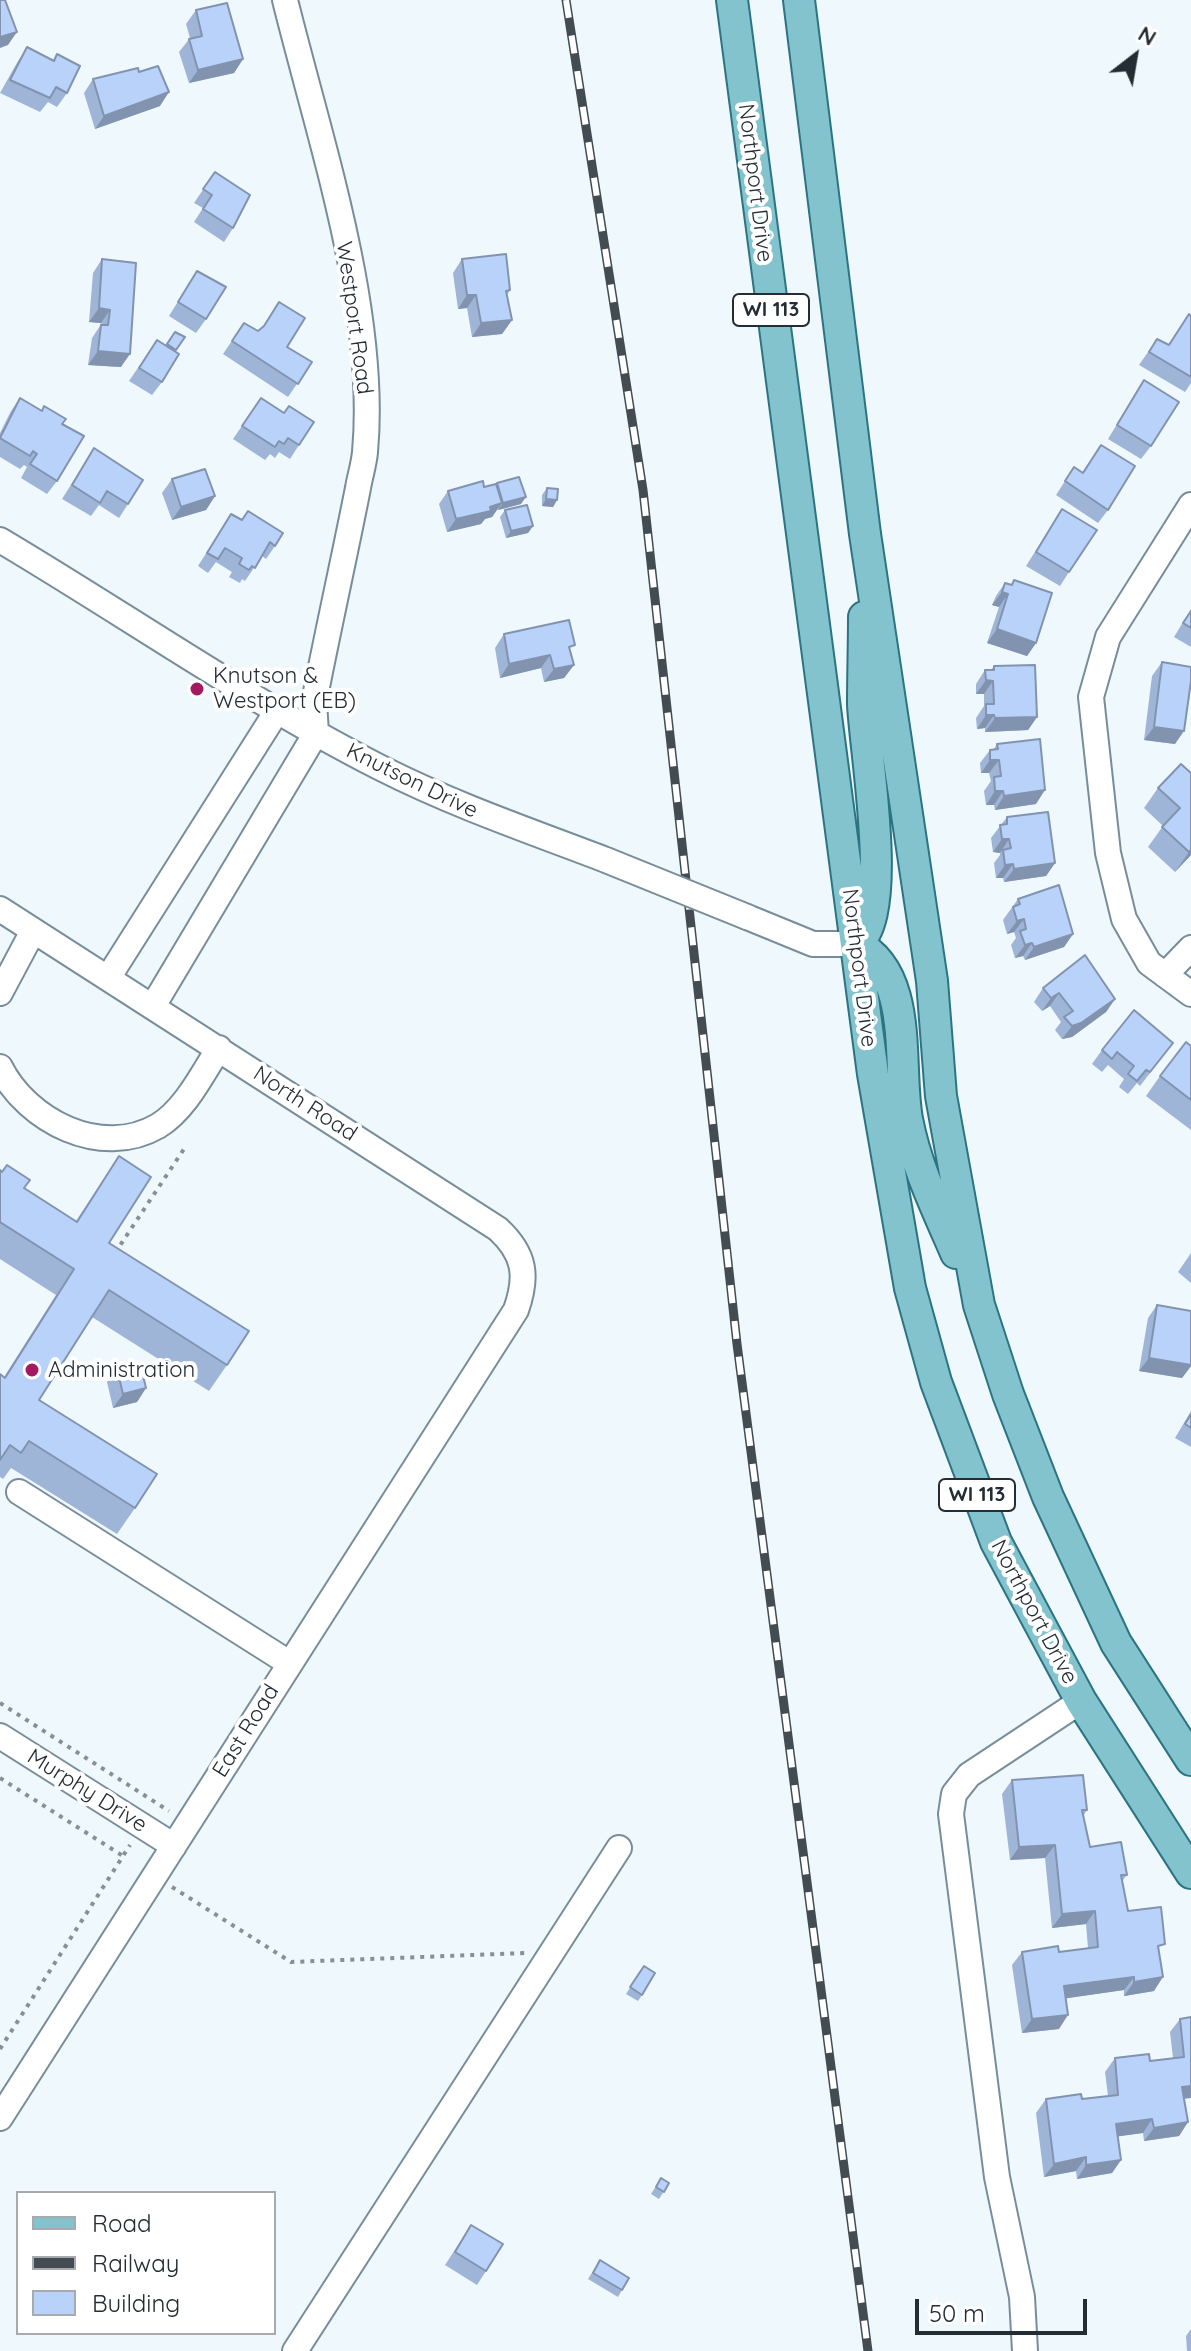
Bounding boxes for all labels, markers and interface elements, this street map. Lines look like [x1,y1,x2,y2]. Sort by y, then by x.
north arrow [1095,16,1175,96]
text: N [1133,19,1161,52]
street label: Northport Drive [732,102,778,264]
street label: Westport Road [330,240,378,396]
road number: WI 113 [733,294,809,326]
place label: Knutson & Westport (EB) [213,663,356,714]
marker: Knutson & Westport (EB) [188,680,206,698]
street label: Knutson Drive [342,738,482,824]
street label: Northport Drive [836,887,882,1049]
street label: North Road [248,1061,362,1147]
place label: Administration [48,1357,195,1383]
marker: Administration [23,1361,41,1379]
road number: WI 113 [939,1479,1015,1511]
street label: Northport Drive [985,1536,1083,1688]
street label: East Road [207,1680,285,1782]
street label: Murphy Drive [22,1744,152,1838]
legend [16,2191,276,2335]
text: Road [92,2208,152,2238]
text: Railway [92,2248,179,2278]
scale bar [919,2283,1091,2333]
text: Building [92,2288,180,2318]
text: 50 m [929,2298,985,2328]

